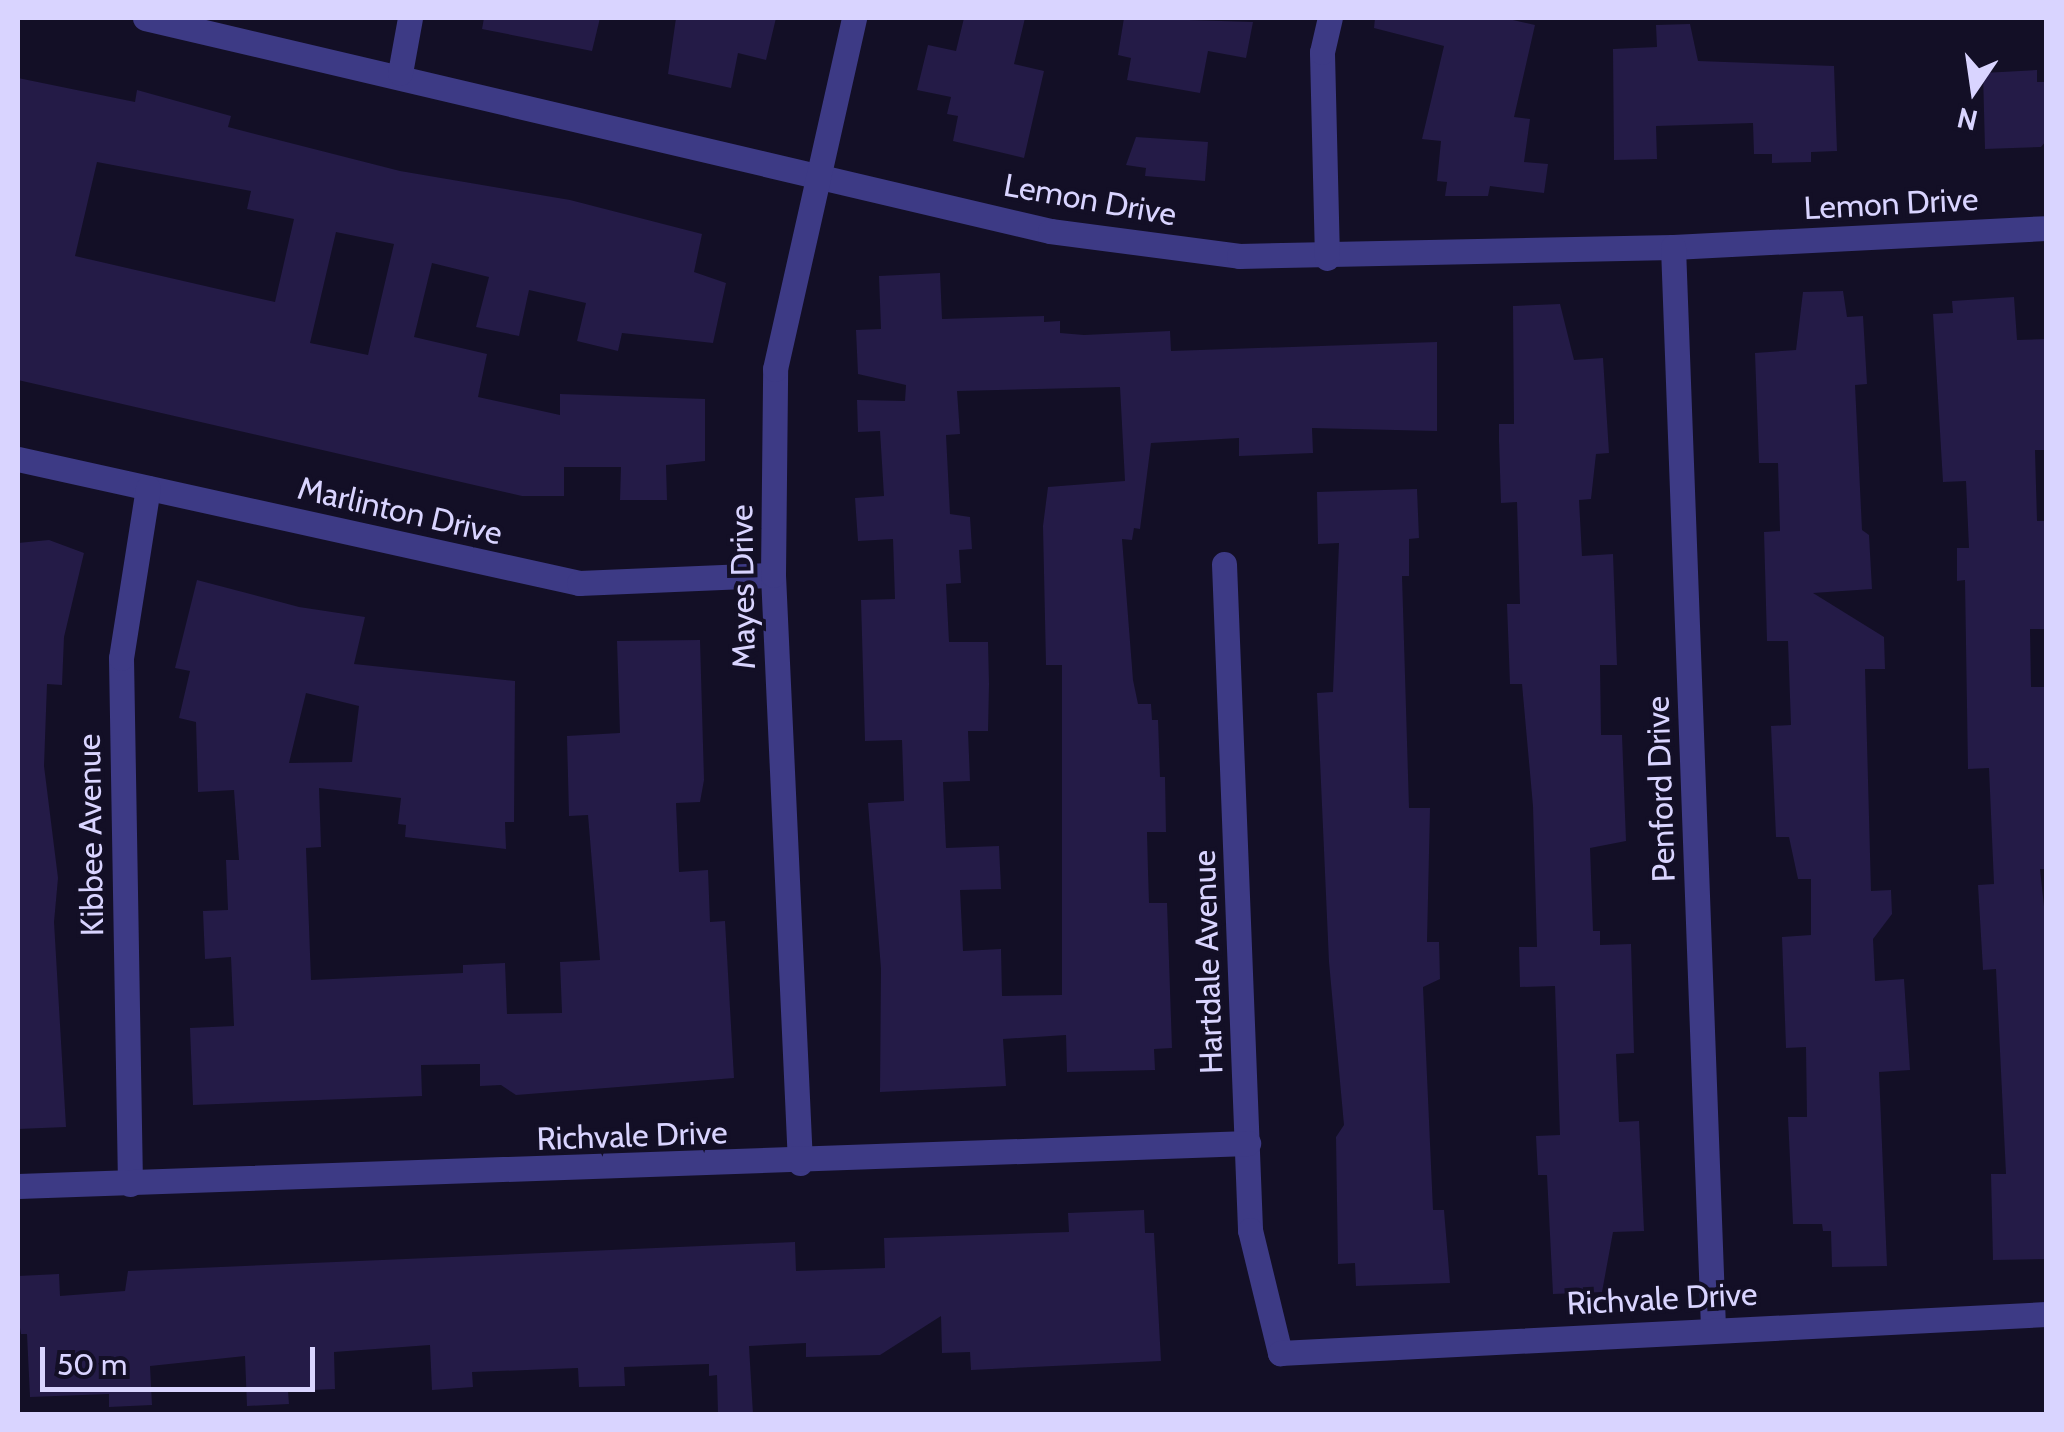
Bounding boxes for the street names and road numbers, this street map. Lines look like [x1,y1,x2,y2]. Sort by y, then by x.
street label: Lemon Drive [1001,166,1179,234]
street label: Lemon Drive [1803,180,1979,228]
street label: Marlinton Drive [294,469,506,553]
street label: Mayes Drive [722,504,764,670]
street label: Penford Drive [1639,695,1683,883]
street label: Kibbee Avenue [70,733,112,937]
street label: Hartdale Avenue [1185,849,1231,1075]
street label: Richvale Drive [536,1113,728,1159]
street label: Richvale Drive [1566,1275,1758,1323]

